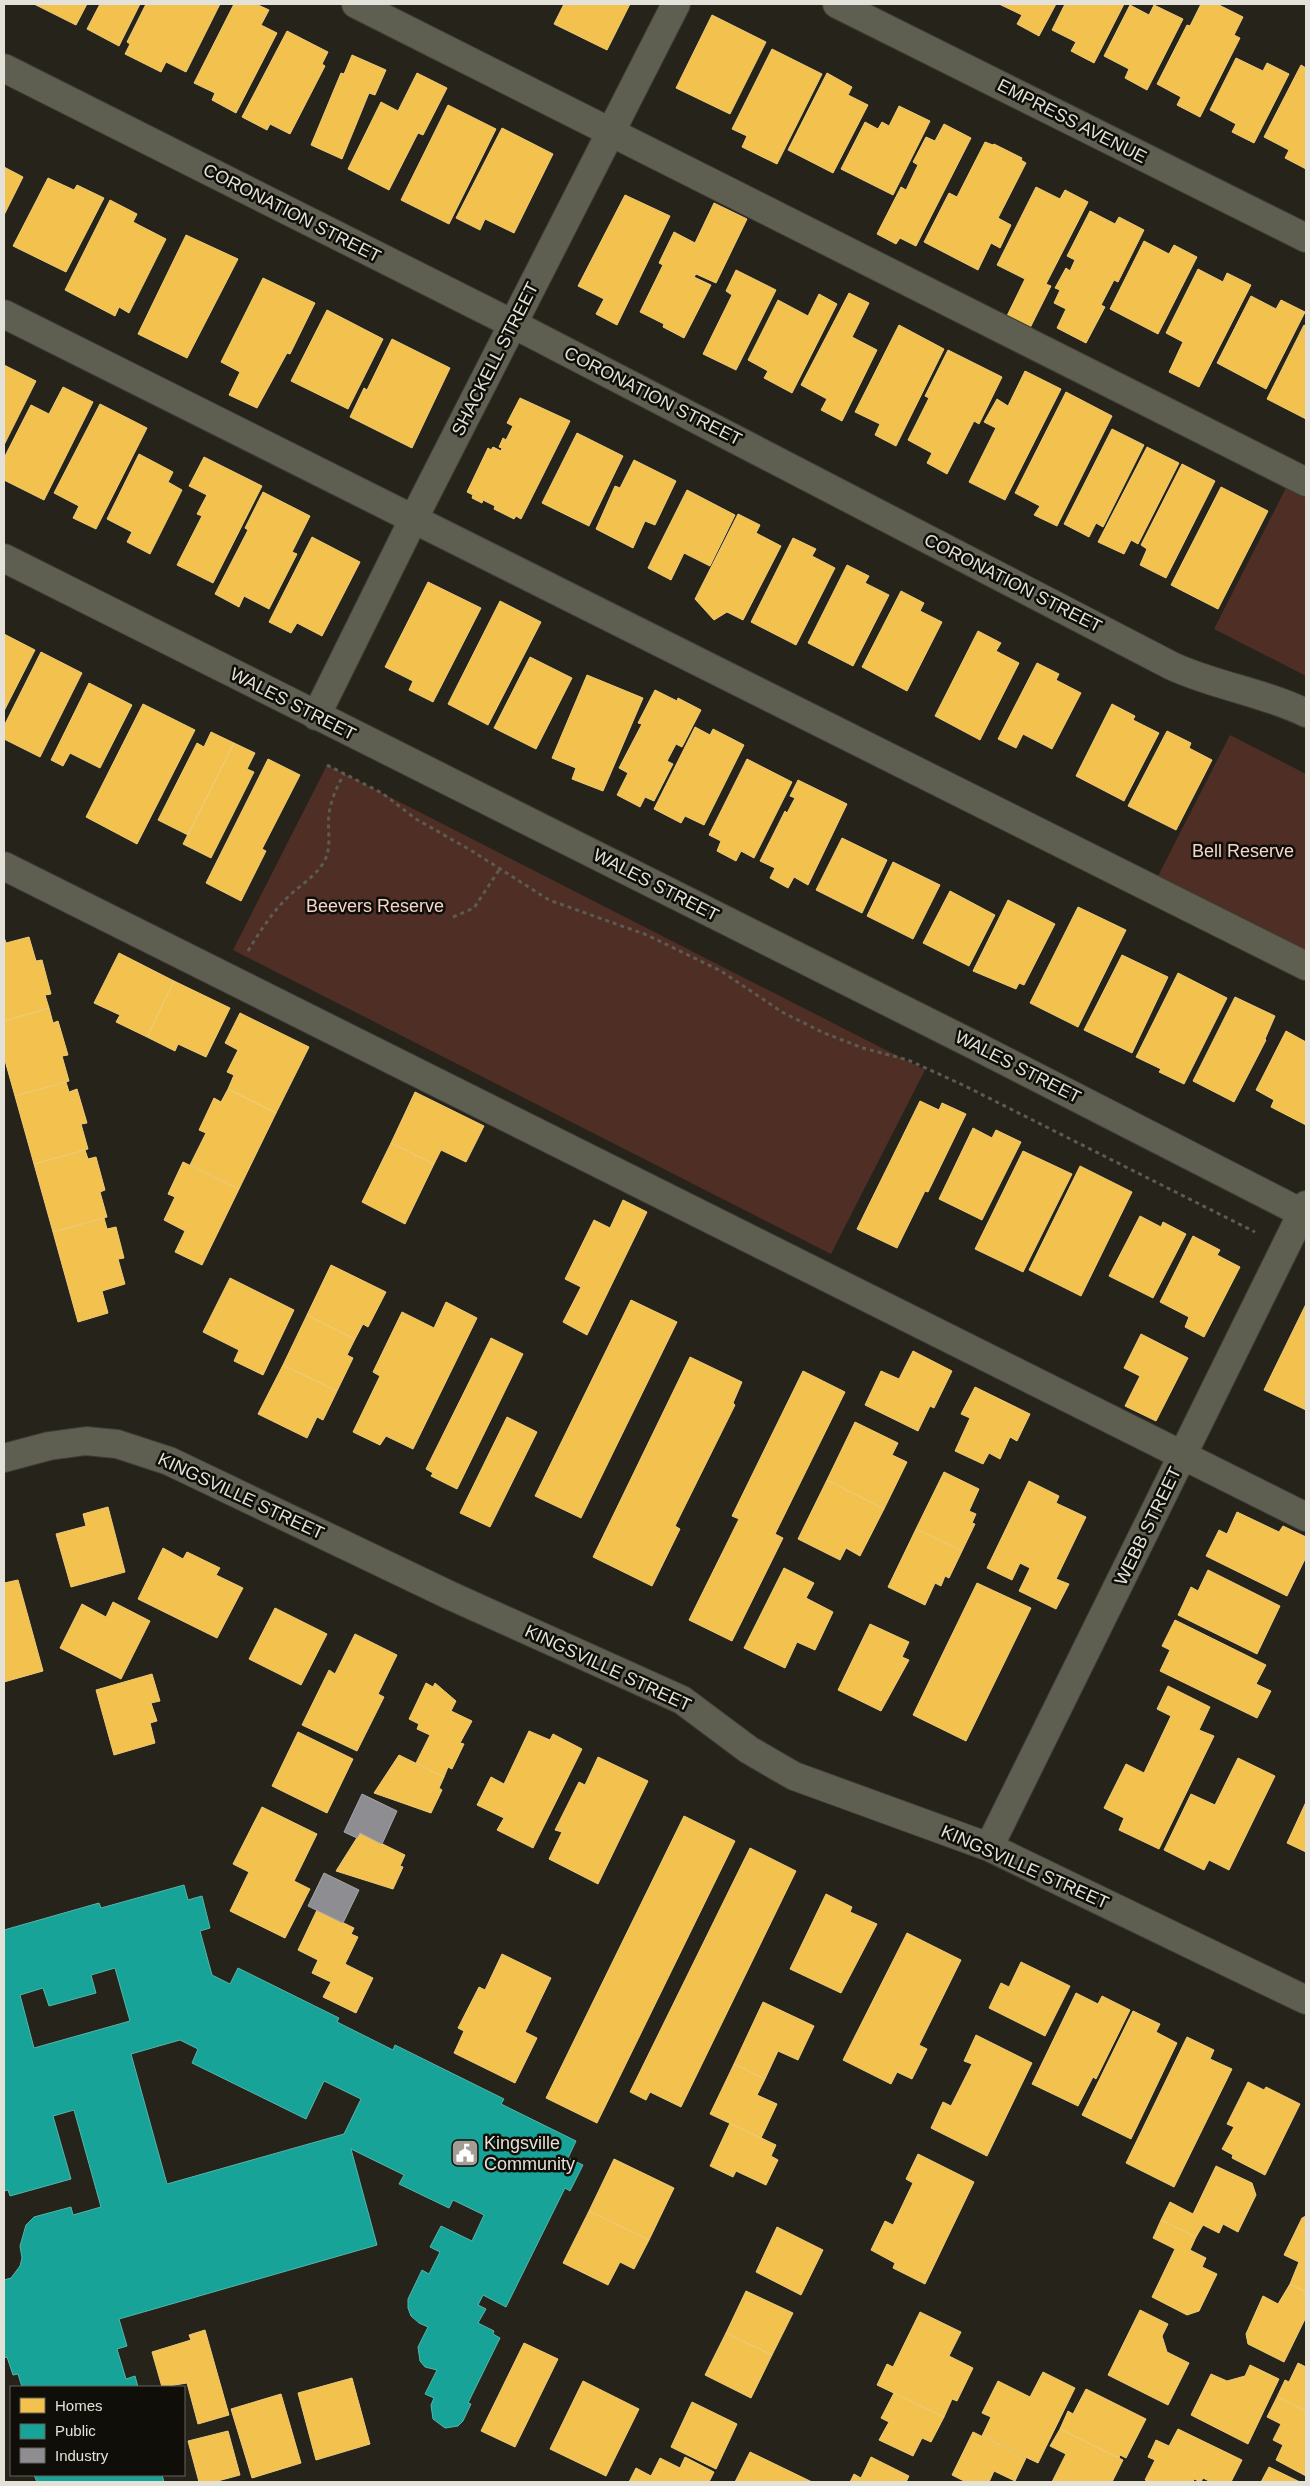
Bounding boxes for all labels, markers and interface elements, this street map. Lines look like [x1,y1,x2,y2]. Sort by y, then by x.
street label: EMPRESS AVENUE [994,75,1150,167]
street label: CORONATION STREET [200,159,384,267]
street label: SHACKELL STREET [448,279,542,439]
street label: CORONATION STREET [561,342,745,450]
street label: CORONATION STREET [921,529,1105,637]
street label: WALES STREET [227,664,359,744]
park label: Bell Reserve [1192,841,1294,861]
street label: WALES STREET [590,845,722,925]
park label: Beevers Reserve [306,896,444,916]
street label: WALES STREET [952,1027,1084,1107]
street label: KINGSVILLE STREET [155,1449,327,1543]
street label: WEBB STREET [1111,1464,1185,1588]
street label: KINGSVILLE STREET [522,1621,694,1715]
street label: KINGSVILLE STREET [938,1821,1112,1913]
place label: Kingsville Community [484,2133,575,2174]
public building icon: Kingsville Community [450,2138,480,2168]
legend [10,2386,185,2476]
text: Homes [55,2397,103,2414]
text: Public [55,2422,96,2439]
text: Industry [55,2447,109,2464]

